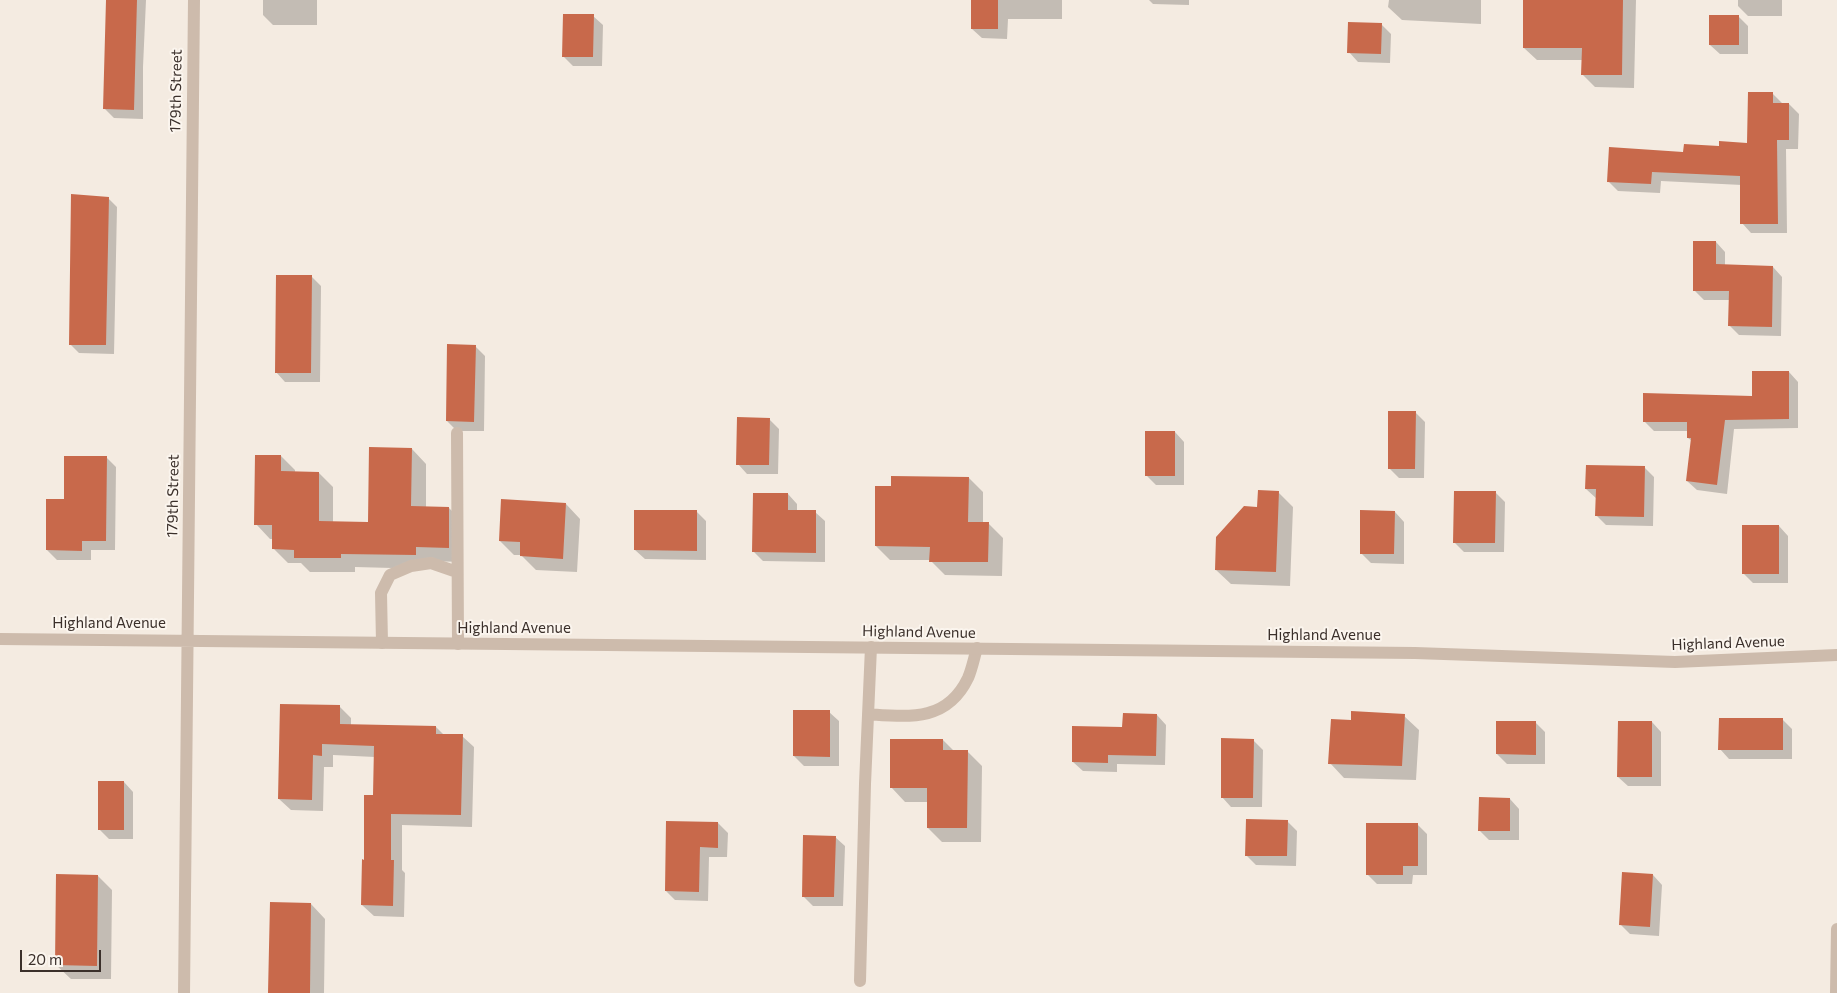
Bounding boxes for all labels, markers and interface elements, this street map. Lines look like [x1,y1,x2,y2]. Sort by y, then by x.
street label: 179th Street [166,49,186,133]
street label: 179th Street [163,454,183,538]
street label: Highland Avenue [52,614,166,632]
street label: Highland Avenue [457,619,571,637]
street label: Highland Avenue [862,622,976,642]
street label: Highland Avenue [1267,626,1381,644]
street label: Highland Avenue [1671,632,1785,654]
scale bar [22,940,104,972]
text: 20 m [28,950,62,968]

